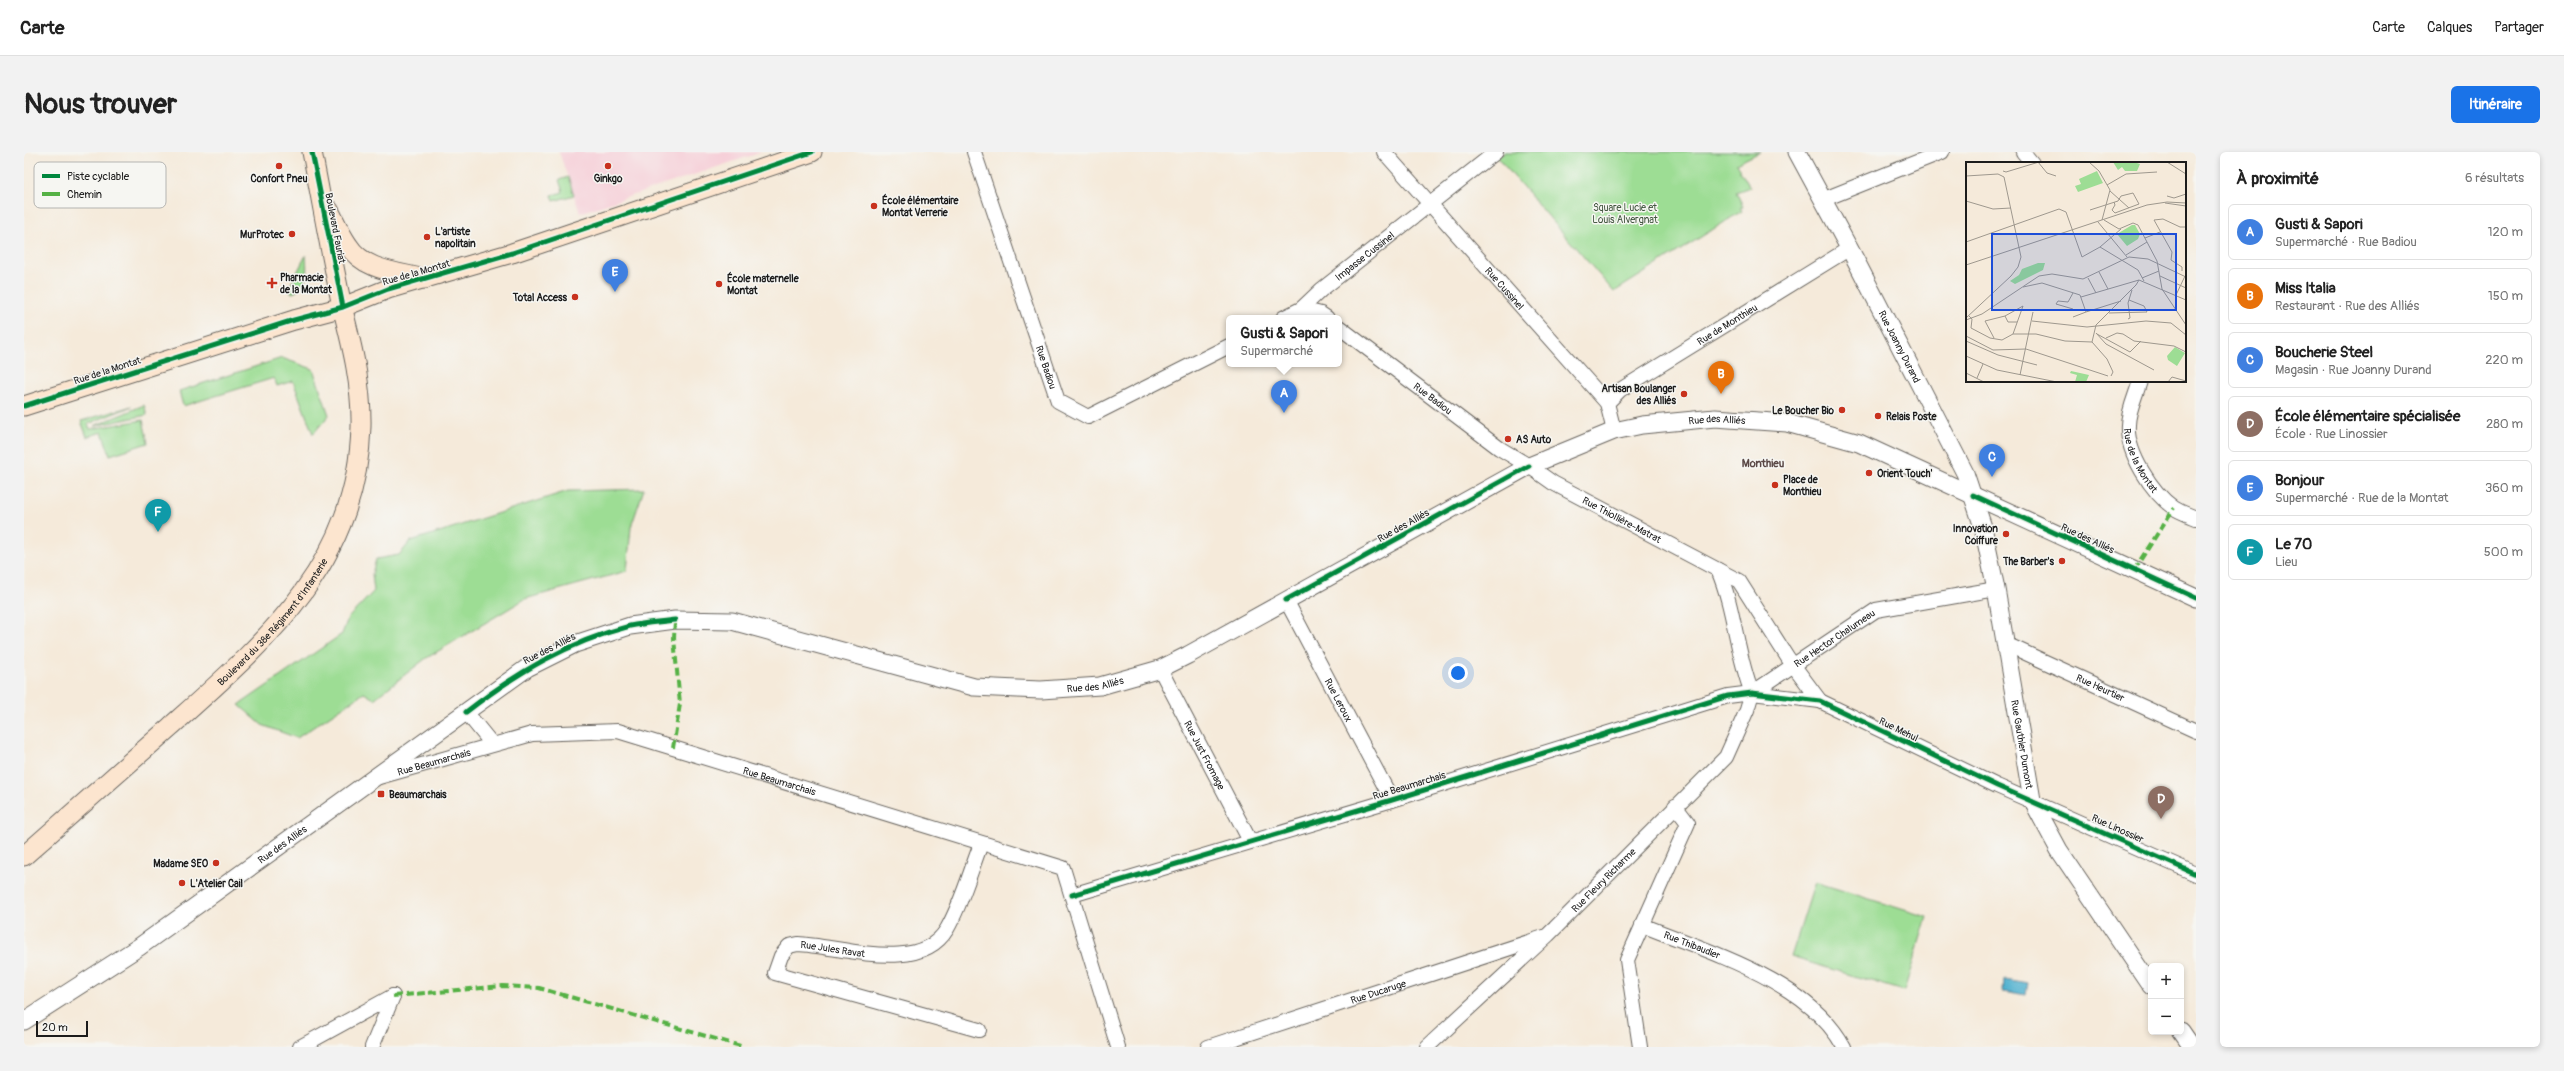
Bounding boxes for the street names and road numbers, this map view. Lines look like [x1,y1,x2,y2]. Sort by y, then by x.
street label: Boulevard Fauriat [322,192,348,265]
street label: Impasse Cussinel [1333,230,1397,284]
street label: Rue de la Montat [381,257,452,288]
street label: Rue Cussinel [1482,265,1526,312]
street label: Rue de Monthieu [1695,302,1760,348]
street label: Rue Joanny Durand [1875,309,1923,385]
street label: Rue Badiou [1033,344,1059,391]
street label: Rue de la Montat [72,354,143,387]
street label: Rue Badiou [1411,381,1454,417]
street label: Rue des Alliés [1688,413,1746,428]
street label: Rue de la Montat [2121,428,2160,496]
street label: Rue Thiollière-Matrat [1580,495,1664,546]
street label: Rue des Alliés [1376,506,1432,545]
street label: Rue des Alliés [2059,521,2117,557]
street label: Boulevard du 38e Régiment d'Infanterie [215,556,331,689]
street label: Rue Hector Chalumeau [1792,607,1878,670]
street label: Rue des Alliés [521,630,578,667]
street label: Rue Heurtier [2074,672,2127,705]
street label: Rue des Alliés [1066,674,1126,695]
street label: Rue Leroux [1322,677,1354,724]
street label: Rue Gauthier Dumont [2008,699,2035,791]
street label: Rue Mehul [1877,715,1920,745]
street label: Rue Just Fromage [1181,719,1227,792]
street label: Rue Beaumarchais [396,746,473,779]
street label: Rue Beaumarchais [741,765,818,799]
street label: Rue Beaumarchais [1371,769,1448,803]
street label: Rue Linossier [2090,812,2146,846]
street label: Rue des Alliés [256,823,310,867]
street label: Rue Fleury Richarme [1569,846,1639,915]
street label: Rue Thibaudier [1662,929,1722,962]
street label: Rue Jules Ravat [800,939,867,960]
street label: Rue Ducaruge [1349,978,1408,1007]

